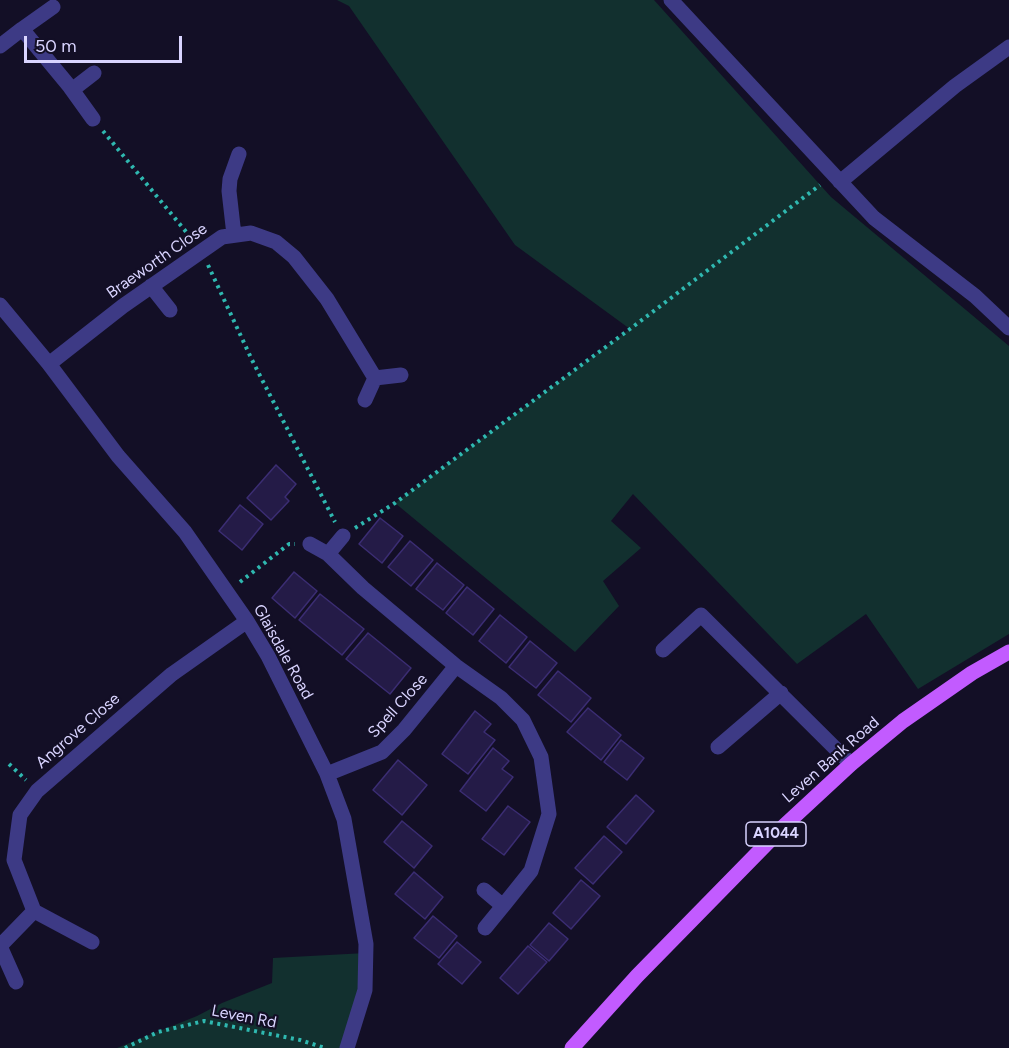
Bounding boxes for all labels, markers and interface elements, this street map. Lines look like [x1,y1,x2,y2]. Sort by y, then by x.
scale bar [27,24,184,62]
text: 50 m [35,35,77,57]
street label: Braeworth Close [103,219,211,303]
street label: Glaisdale Road [249,601,317,703]
street label: Spell Close [364,670,432,742]
street label: Angrove Close [32,689,124,773]
street label: Leven Bank Road [779,713,883,807]
road number: A1044 [746,822,806,846]
street label: Leven Rd [210,1001,278,1033]

